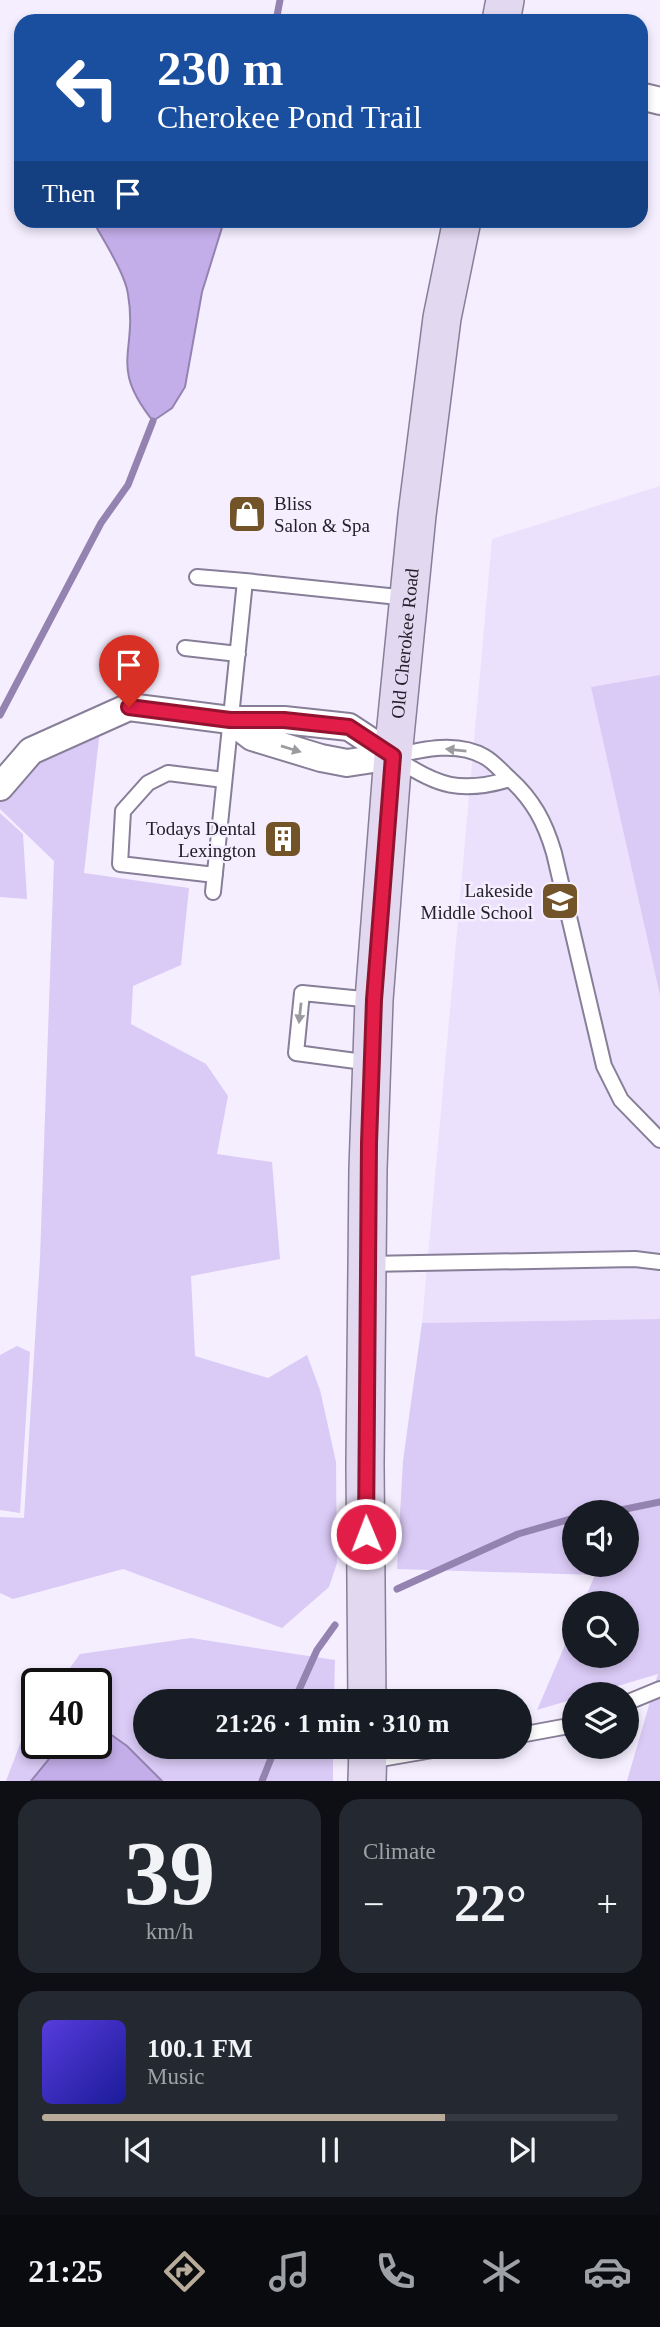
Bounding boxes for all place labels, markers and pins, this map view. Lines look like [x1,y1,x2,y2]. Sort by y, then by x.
shop icon: Bliss Salon & Spa [226,493,268,535]
place label: Bliss Salon & Spa [274,493,371,536]
pin [99,635,159,707]
place label: Todays Dental Lexington [146,818,256,861]
building icon: Todays Dental Lexington [262,818,304,860]
place label: Lakeside Middle School [421,880,533,923]
school or university icon: Lakeside Middle School [539,880,581,922]

